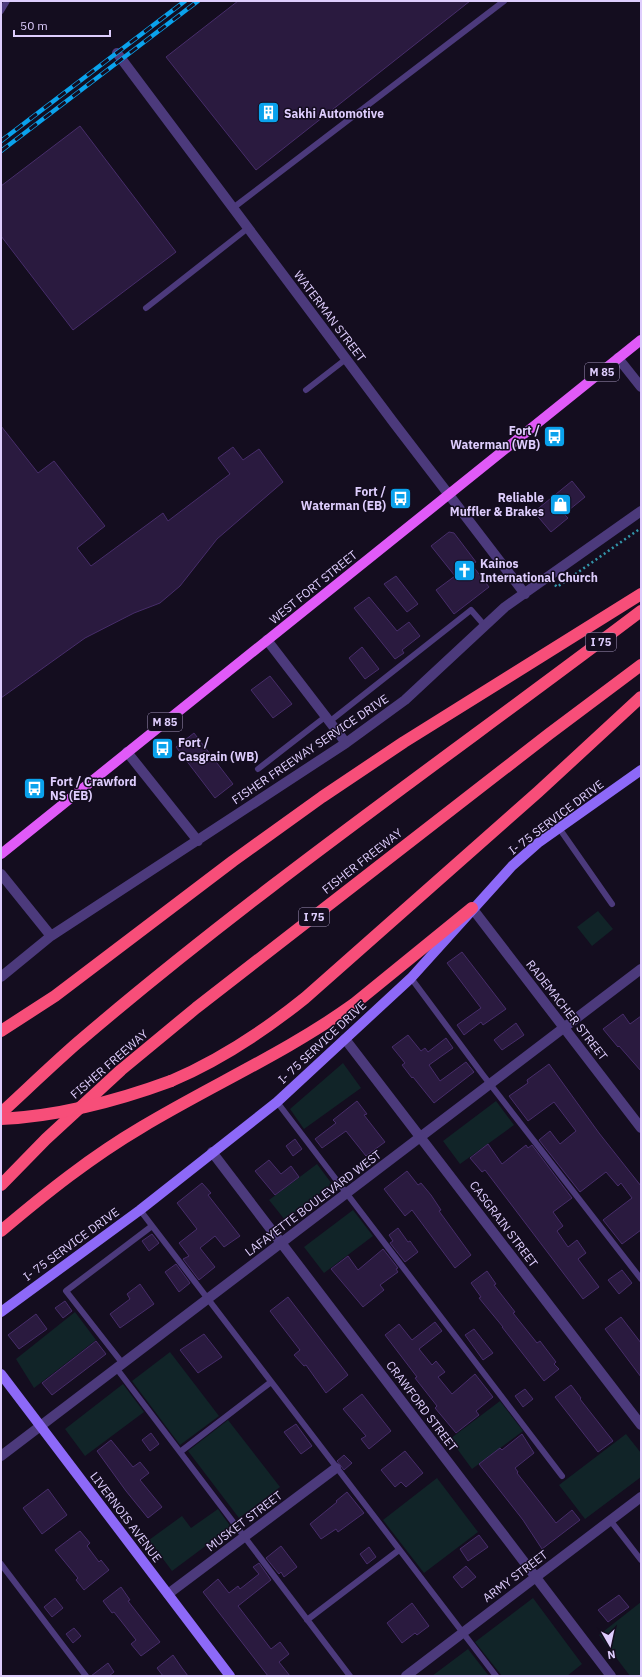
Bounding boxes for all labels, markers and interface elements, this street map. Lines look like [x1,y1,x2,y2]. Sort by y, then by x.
scale bar [14,12,110,38]
text: 50 m [20,18,48,33]
building icon: Sakhi Automotive [256,100,282,126]
place label: Sakhi Automotive [284,106,384,121]
street label: WATERMAN STREET [291,268,369,365]
road number: M 85 [585,363,619,381]
place label: Fort / Waterman (WB) [450,423,540,452]
bus stop icon: Fort / Waterman (WB) [542,424,568,450]
place label: Fort / Waterman (EB) [301,484,386,513]
bus stop icon: Fort / Waterman (EB) [388,485,414,511]
place label: Reliable Muffler & Brakes [450,490,544,519]
shop icon: Reliable Muffler & Brakes [547,491,573,517]
street label: WEST FORT STREET [266,547,360,627]
place label: Kainos International Church [480,556,598,585]
church icon: Kainos International Church [451,557,477,583]
road number: I 75 [586,633,616,651]
street label: FISHER FREEWAY SERVICE DRIVE [229,691,391,807]
road number: M 85 [148,713,182,731]
place label: Fort / Casgrain (WB) [178,735,258,764]
bus stop icon: Fort / Casgrain (WB) [149,736,175,762]
place label: Fort / Crawford NS (EB) [50,774,137,803]
bus stop icon: Fort / Crawford NS (EB) [22,775,48,801]
street label: I- 75 SERVICE DRIVE [506,776,606,858]
street label: FISHER FREEWAY [319,825,405,897]
road number: I 75 [299,908,329,926]
street label: RADEMACHER STREET [523,957,611,1063]
street label: I- 75 SERVICE DRIVE [275,997,369,1087]
street label: FISHER FREEWAY [67,1026,151,1102]
street label: LAFAYETTE BOULEVARD WEST [242,1147,384,1259]
street label: CASGRAIN STREET [467,1178,541,1270]
street label: I- 75 SERVICE DRIVE [20,1204,122,1284]
street label: CRAWFORD STREET [383,1358,461,1454]
street label: LIVERNOIS AVENUE [87,1469,165,1565]
street label: MUSKET STREET [203,1487,285,1554]
street label: ARMY STREET [480,1547,550,1605]
north arrow [590,1625,630,1665]
text: N [607,1647,617,1662]

